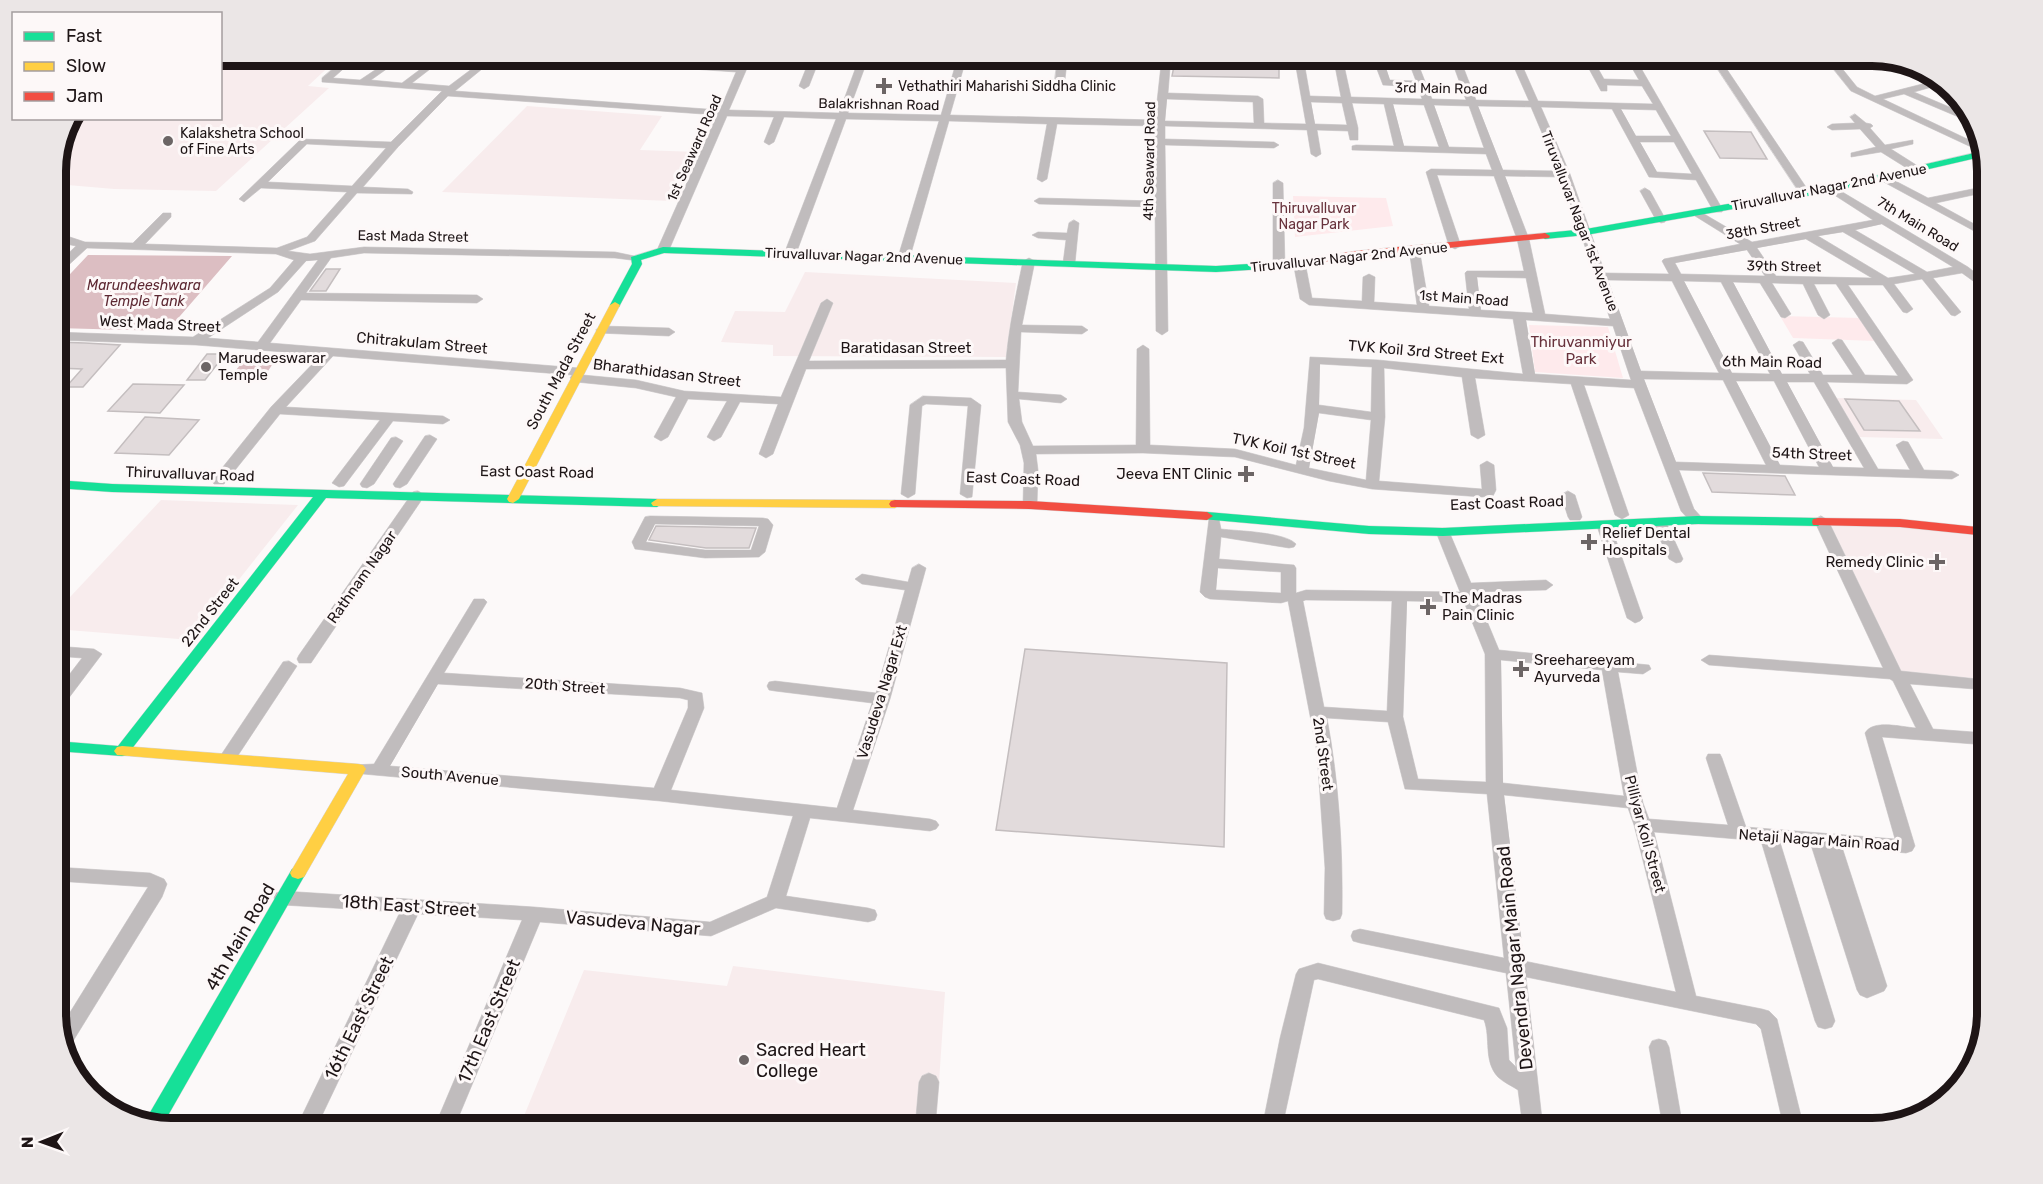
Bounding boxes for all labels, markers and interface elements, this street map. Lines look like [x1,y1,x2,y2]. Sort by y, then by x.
legend [12,12,222,120]
text: Fast [66,25,102,47]
text: Slow [66,55,106,77]
marker: Vethathiri Maharishi Siddha Clinic [875,77,893,95]
place label: Vethathiri Maharishi Siddha Clinic [898,78,1116,95]
street label: 3rd Main Road [1395,79,1487,98]
text: Jam [66,85,103,107]
street label: 1st Seaward Road [663,92,726,204]
street label: Balakrishnan Road [818,95,940,114]
street label: 4th Seaward Road [1140,101,1159,221]
place label: Kalakshetra School of Fine Arts [180,125,304,158]
street label: Tiruvalluvar Nagar 1st Avenue [1537,129,1622,314]
marker: Kalakshetra School of Fine Arts [161,134,175,148]
street label: Tiruvalluvar Nagar 2nd Avenue [1730,160,1928,215]
street label: 7th Main Road [1874,193,1962,255]
park label: Thiruvalluvar Nagar Park [1272,200,1357,233]
street label: 38th Street [1725,214,1802,243]
street label: East Mada Street [357,227,469,246]
street label: Tiruvalluvar Nagar 2nd Avenue [1250,239,1449,276]
street label: Tiruvalluvar Nagar 2nd Avenue [765,245,964,268]
street label: 39th Street [1747,257,1822,276]
water label: Marundeeshwara Temple Tank [87,277,201,310]
street label: 1st Main Road [1419,287,1509,310]
street label: South Mada Street [523,309,600,433]
street label: West Mada Street [99,312,221,336]
street label: Chitrakulam Street [356,328,488,358]
park label: Thiruvanmiyur Park [1530,333,1632,368]
street label: TVK Koil 3rd Street Ext [1347,336,1505,368]
street label: Baratidasan Street [841,339,972,357]
place label: Marudeeswarar Temple [218,349,326,384]
street label: 6th Main Road [1722,352,1822,372]
street label: Bharathidasan Street [592,355,742,391]
marker: Marudeeswarar Temple [199,360,213,374]
street label: TVK Koil 1st Street [1230,429,1358,473]
street label: 54th Street [1772,444,1853,464]
street label: East Coast Road [480,462,594,482]
street label: Thiruvalluvar Road [125,463,255,485]
place label: Jeeva ENT Clinic [1116,465,1232,483]
marker: Jeeva ENT Clinic [1237,465,1255,483]
street label: East Coast Road [966,468,1080,490]
street label: East Coast Road [1450,492,1564,514]
place label: Relief Dental Hospitals [1602,524,1690,559]
street label: Rathnam Nagar [323,527,401,627]
marker: Relief Dental Hospitals [1580,533,1598,551]
place label: Remedy Clinic [1825,553,1924,571]
marker: Remedy Clinic [1928,553,1946,571]
street label: 22nd Street [177,574,243,650]
place label: The Madras Pain Clinic [1442,589,1523,624]
marker: The Madras Pain Clinic [1419,598,1437,616]
street label: Vasudeva Nagar Ext [853,623,911,761]
place label: Sreehareeyam Ayurveda [1534,651,1635,686]
marker: Sreehareeyam Ayurveda [1512,660,1530,678]
street label: 20th Street [524,674,606,698]
street label: 2nd Street [1309,716,1337,792]
street label: South Avenue [401,763,499,789]
street label: Pilliyar Koil Street [1621,773,1669,895]
street label: Netaji Nagar Main Road [1738,825,1900,855]
street label: Devendra Nagar Main Road [1492,845,1538,1071]
street label: 4th Main Road [200,879,280,995]
street label: 18th East Street [341,890,477,922]
street label: Vasudeva Nagar [565,906,701,940]
street label: 16th East Street [320,953,398,1083]
street label: 17th East Street [453,956,525,1086]
place label: Sacred Heart College [756,1039,866,1082]
marker: Sacred Heart College [737,1053,751,1067]
north arrow [12,1112,72,1172]
text: N [18,1136,37,1148]

